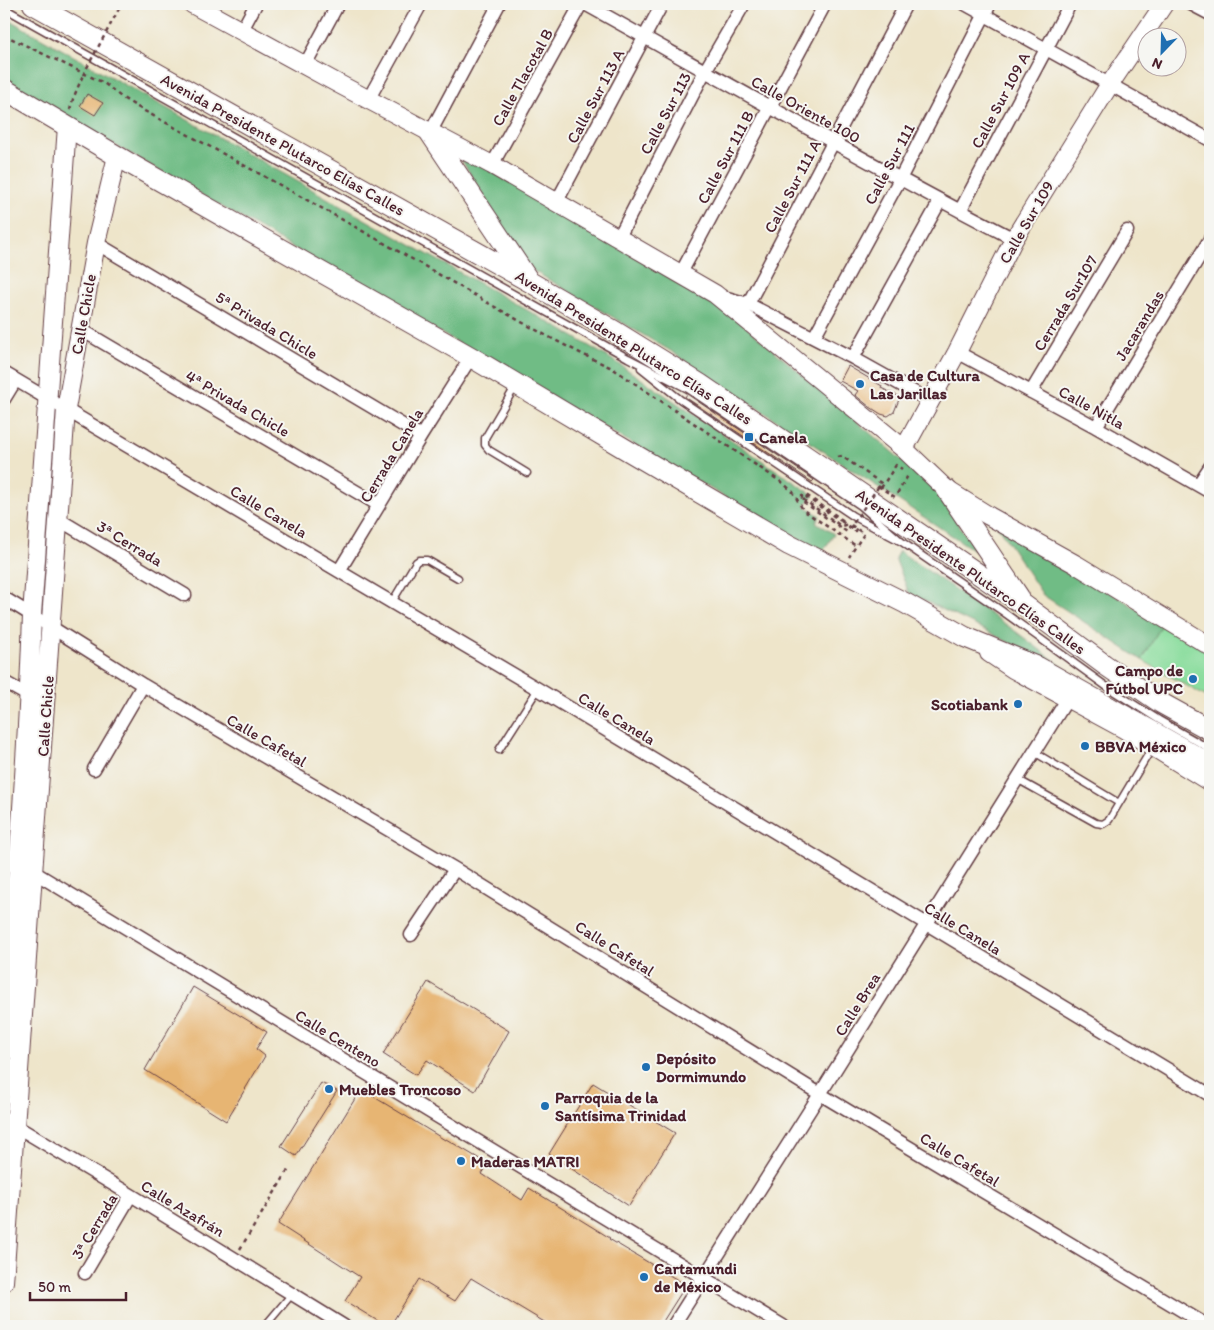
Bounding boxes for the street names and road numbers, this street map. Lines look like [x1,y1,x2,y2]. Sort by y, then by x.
street label: Calle Tlacotal B [488,25,557,129]
street label: Calle Sur 113 A [563,46,628,147]
street label: Calle Sur 109 A [967,49,1034,152]
street label: Avenida Presidente Plutarco Elías Calles [158,69,408,220]
street label: Calle Sur 113 [636,69,695,158]
street label: Calle Oriente 100 [748,72,864,147]
street label: Calle Sur 111 B [693,107,758,207]
street label: Calle Sur 111 [860,120,919,208]
street label: Calle Sur 111 A [760,136,825,236]
street label: Calle Sur 109 [995,178,1058,267]
street label: Cerrada Sur107 [1029,252,1101,355]
street label: Avenida Presidente Plutarco Elías Calles [512,266,756,429]
street label: Calle Chicle [67,272,100,356]
street label: 5ª Privada Chicle [212,287,321,363]
street label: Jacarandas [1111,287,1168,364]
street label: 4ª Privada Chicle [182,366,293,441]
street label: Calle Nitla [1055,382,1129,434]
street label: Cerrada Canela [356,404,427,506]
street label: Calle Canela [227,481,311,542]
street label: Avenida Presidente Plutarco Elías Calles [852,485,1089,658]
street label: 3ª Cerrada [93,516,167,571]
street label: Calle Chicle [33,675,58,757]
street label: Calle Canela [575,688,659,749]
street label: Calle Cafetal [223,710,311,771]
street label: Calle Canela [921,898,1005,959]
street label: Calle Cafetal [572,917,658,980]
street label: Calle Brea [830,968,885,1040]
street label: Calle Centeno [292,1005,384,1071]
street label: Calle Cafetal [916,1128,1003,1191]
street label: Calle Azafrán [137,1176,228,1241]
street label: 3ª Cerrada [67,1189,122,1263]

